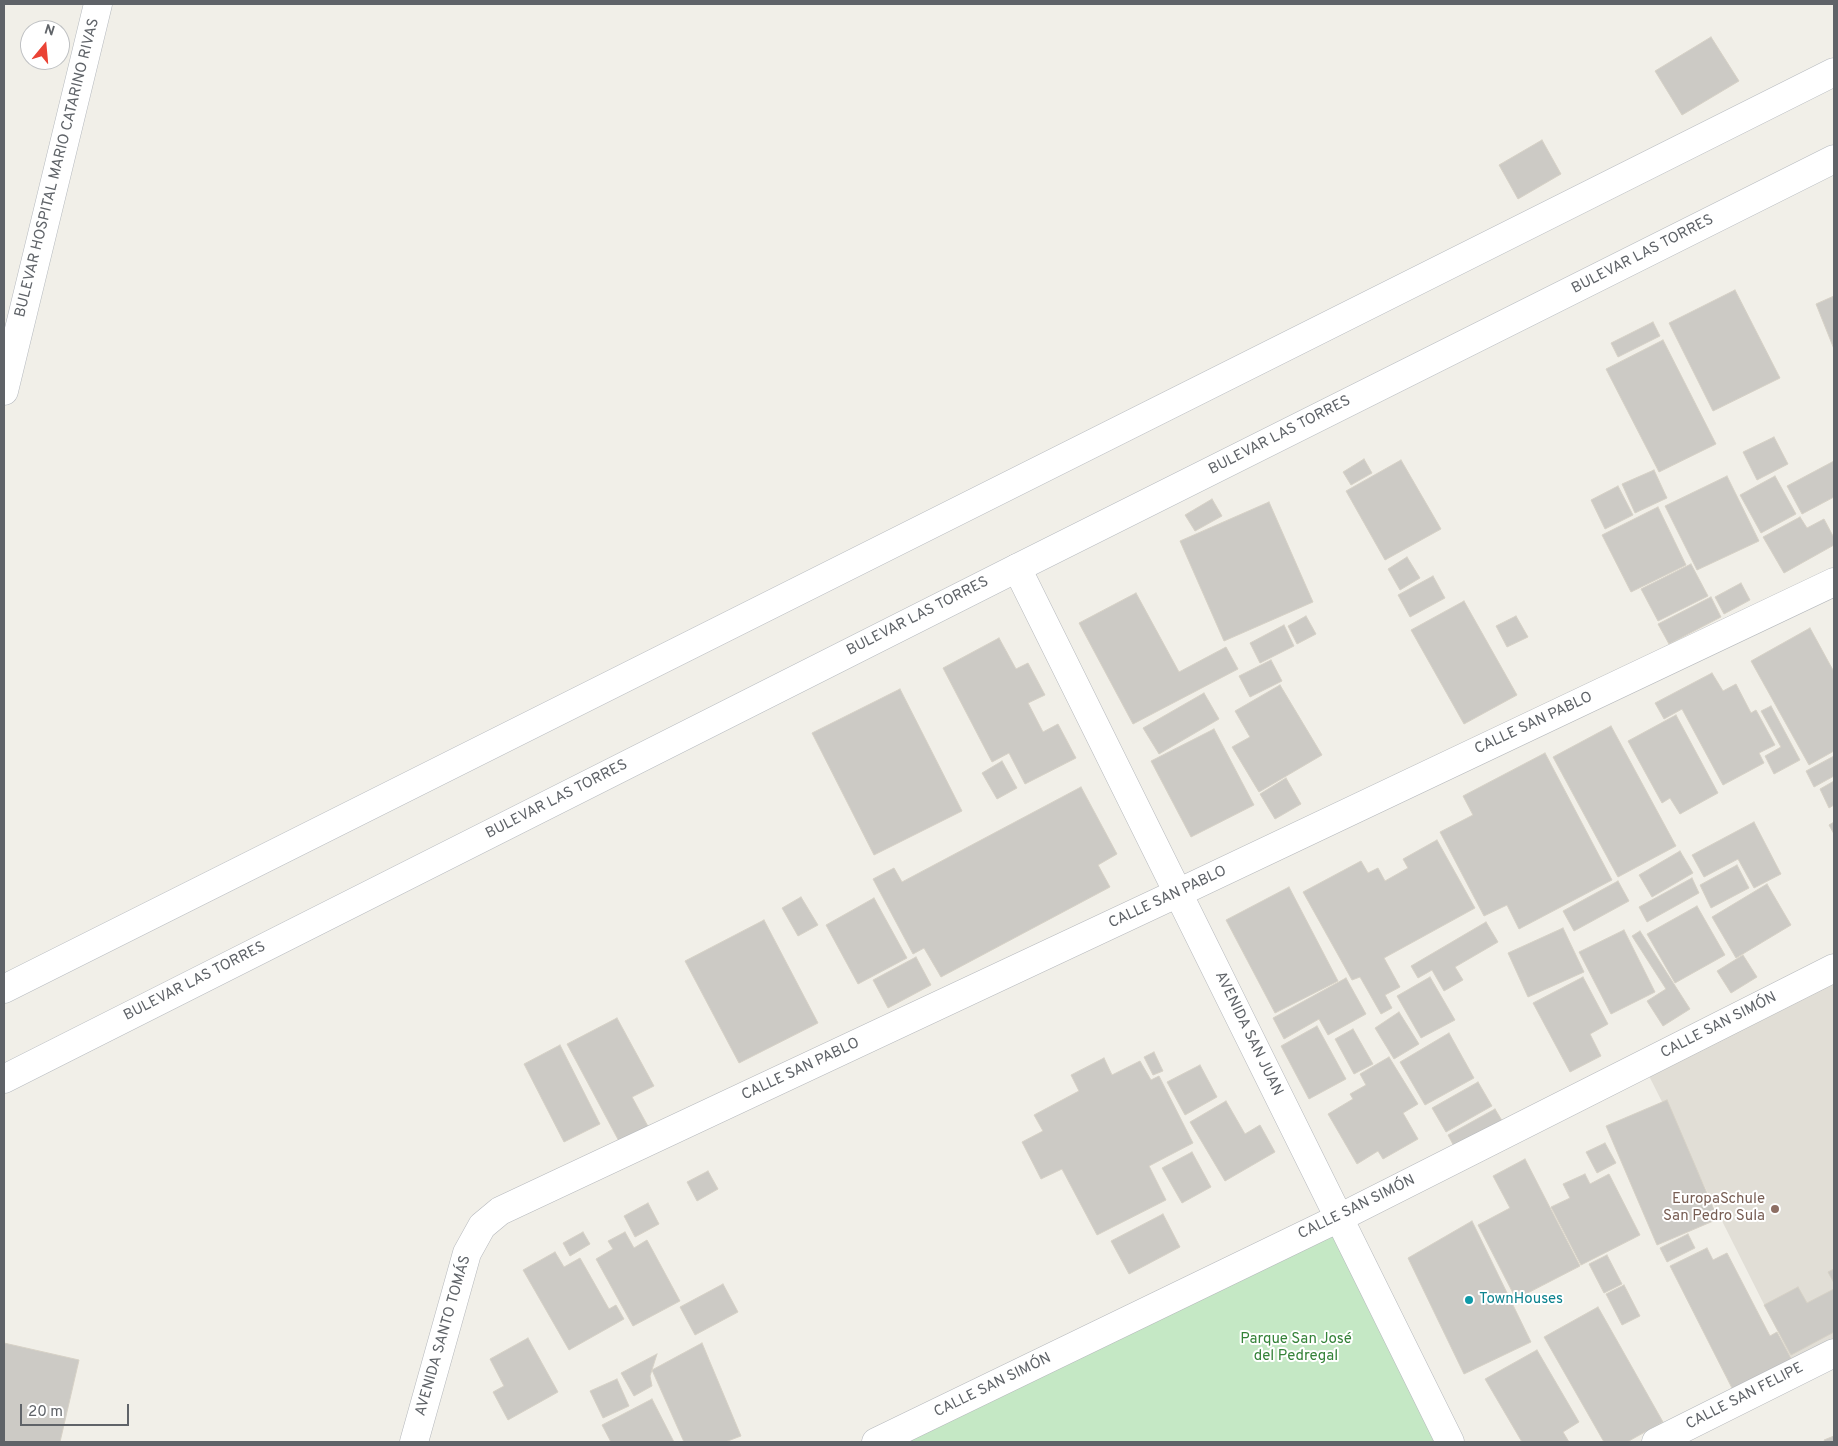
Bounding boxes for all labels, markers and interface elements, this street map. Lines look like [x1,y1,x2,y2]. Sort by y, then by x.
street label: BULEVAR HOSPITAL MARIO CATARINO RIVAS [12,17,104,319]
north arrow [20,20,70,70]
street label: BULEVAR LAS TORRES [1569,211,1717,299]
street label: BULEVAR LAS TORRES [1206,392,1354,480]
street label: BULEVAR LAS TORRES [844,573,992,661]
street label: CALLE SAN PABLO [1472,689,1596,759]
street label: BULEVAR LAS TORRES [483,756,631,844]
street label: CALLE SAN PABLO [1106,863,1230,933]
street label: BULEVAR LAS TORRES [121,938,269,1026]
street label: AVENIDA SAN JUAN [1210,969,1286,1099]
street label: CALLE SAN SIMÓN [1658,989,1780,1063]
street label: CALLE SAN PABLO [739,1035,863,1105]
street label: CALLE SAN SIMÓN [1296,1172,1418,1244]
place label: EuropaSchule San Pedro Sula [1663,1191,1765,1226]
marker: EuropaSchule San Pedro Sula [1769,1203,1781,1215]
street label: AVENIDA SANTO TOMÁS [412,1254,476,1418]
place label: TownHouses [1479,1291,1563,1309]
marker: TownHouses [1463,1294,1475,1306]
park label: Parque San José del Pedregal [1240,1331,1352,1366]
street label: CALLE SAN SIMÓN [932,1350,1054,1422]
street label: CALLE SAN FELIPE [1683,1360,1807,1434]
scale bar [22,1394,131,1426]
text: 20 m [28,1403,63,1422]

